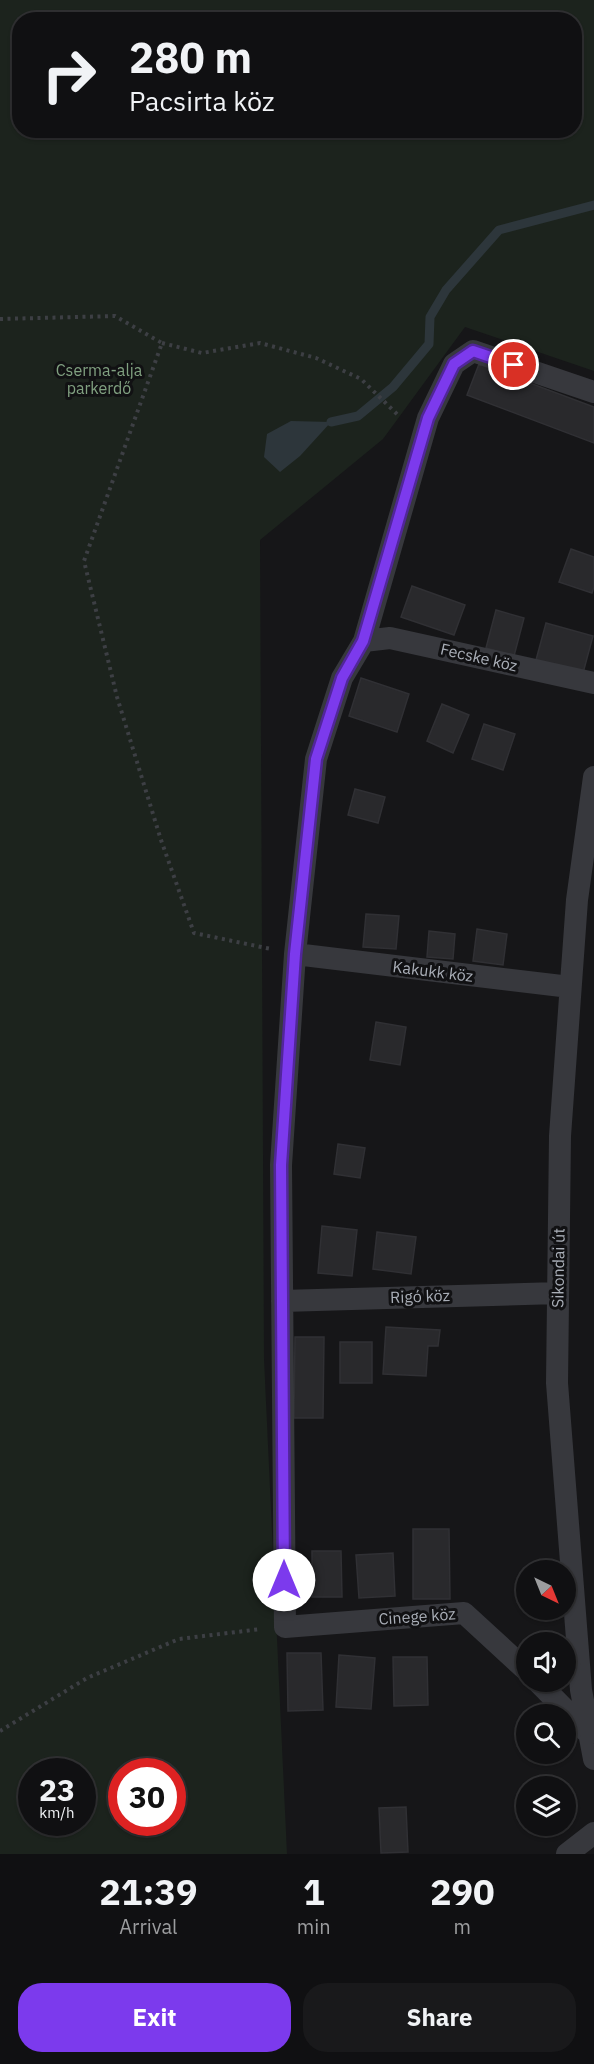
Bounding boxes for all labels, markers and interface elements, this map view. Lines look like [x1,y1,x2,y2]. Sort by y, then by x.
text: 280 m [129,30,252,85]
icon: right [30,36,108,114]
text: Pacsirta köz [129,83,275,118]
pin [488,339,539,390]
icon: arrive [497,348,530,381]
park label: Cserma-alja parkerdő [56,360,143,398]
street label: Fecske köz [439,638,519,676]
street label: Kakukk köz [392,956,474,986]
street label: Sikondai út [547,1228,569,1308]
street label: Rigó köz [390,1285,450,1307]
position arrow [252,1548,316,1612]
north arrow [516,1560,576,1620]
map controls [516,1560,576,1836]
street label: Cinege köz [378,1603,456,1629]
button: sound [516,1632,576,1692]
button: search [516,1704,576,1764]
speed limit sign: 30 [108,1758,186,1836]
text: 23 [39,1770,75,1809]
button: layers [516,1776,576,1836]
text: km/h [39,1803,75,1822]
text: 21:39 [99,1868,198,1915]
text: 1 [303,1868,325,1915]
text: 290 [430,1868,495,1915]
text: Arrival [119,1913,178,1940]
text: min [297,1913,331,1940]
text: m [454,1913,471,1940]
button: Exit [18,1983,291,2052]
button: Share [303,1983,576,2052]

